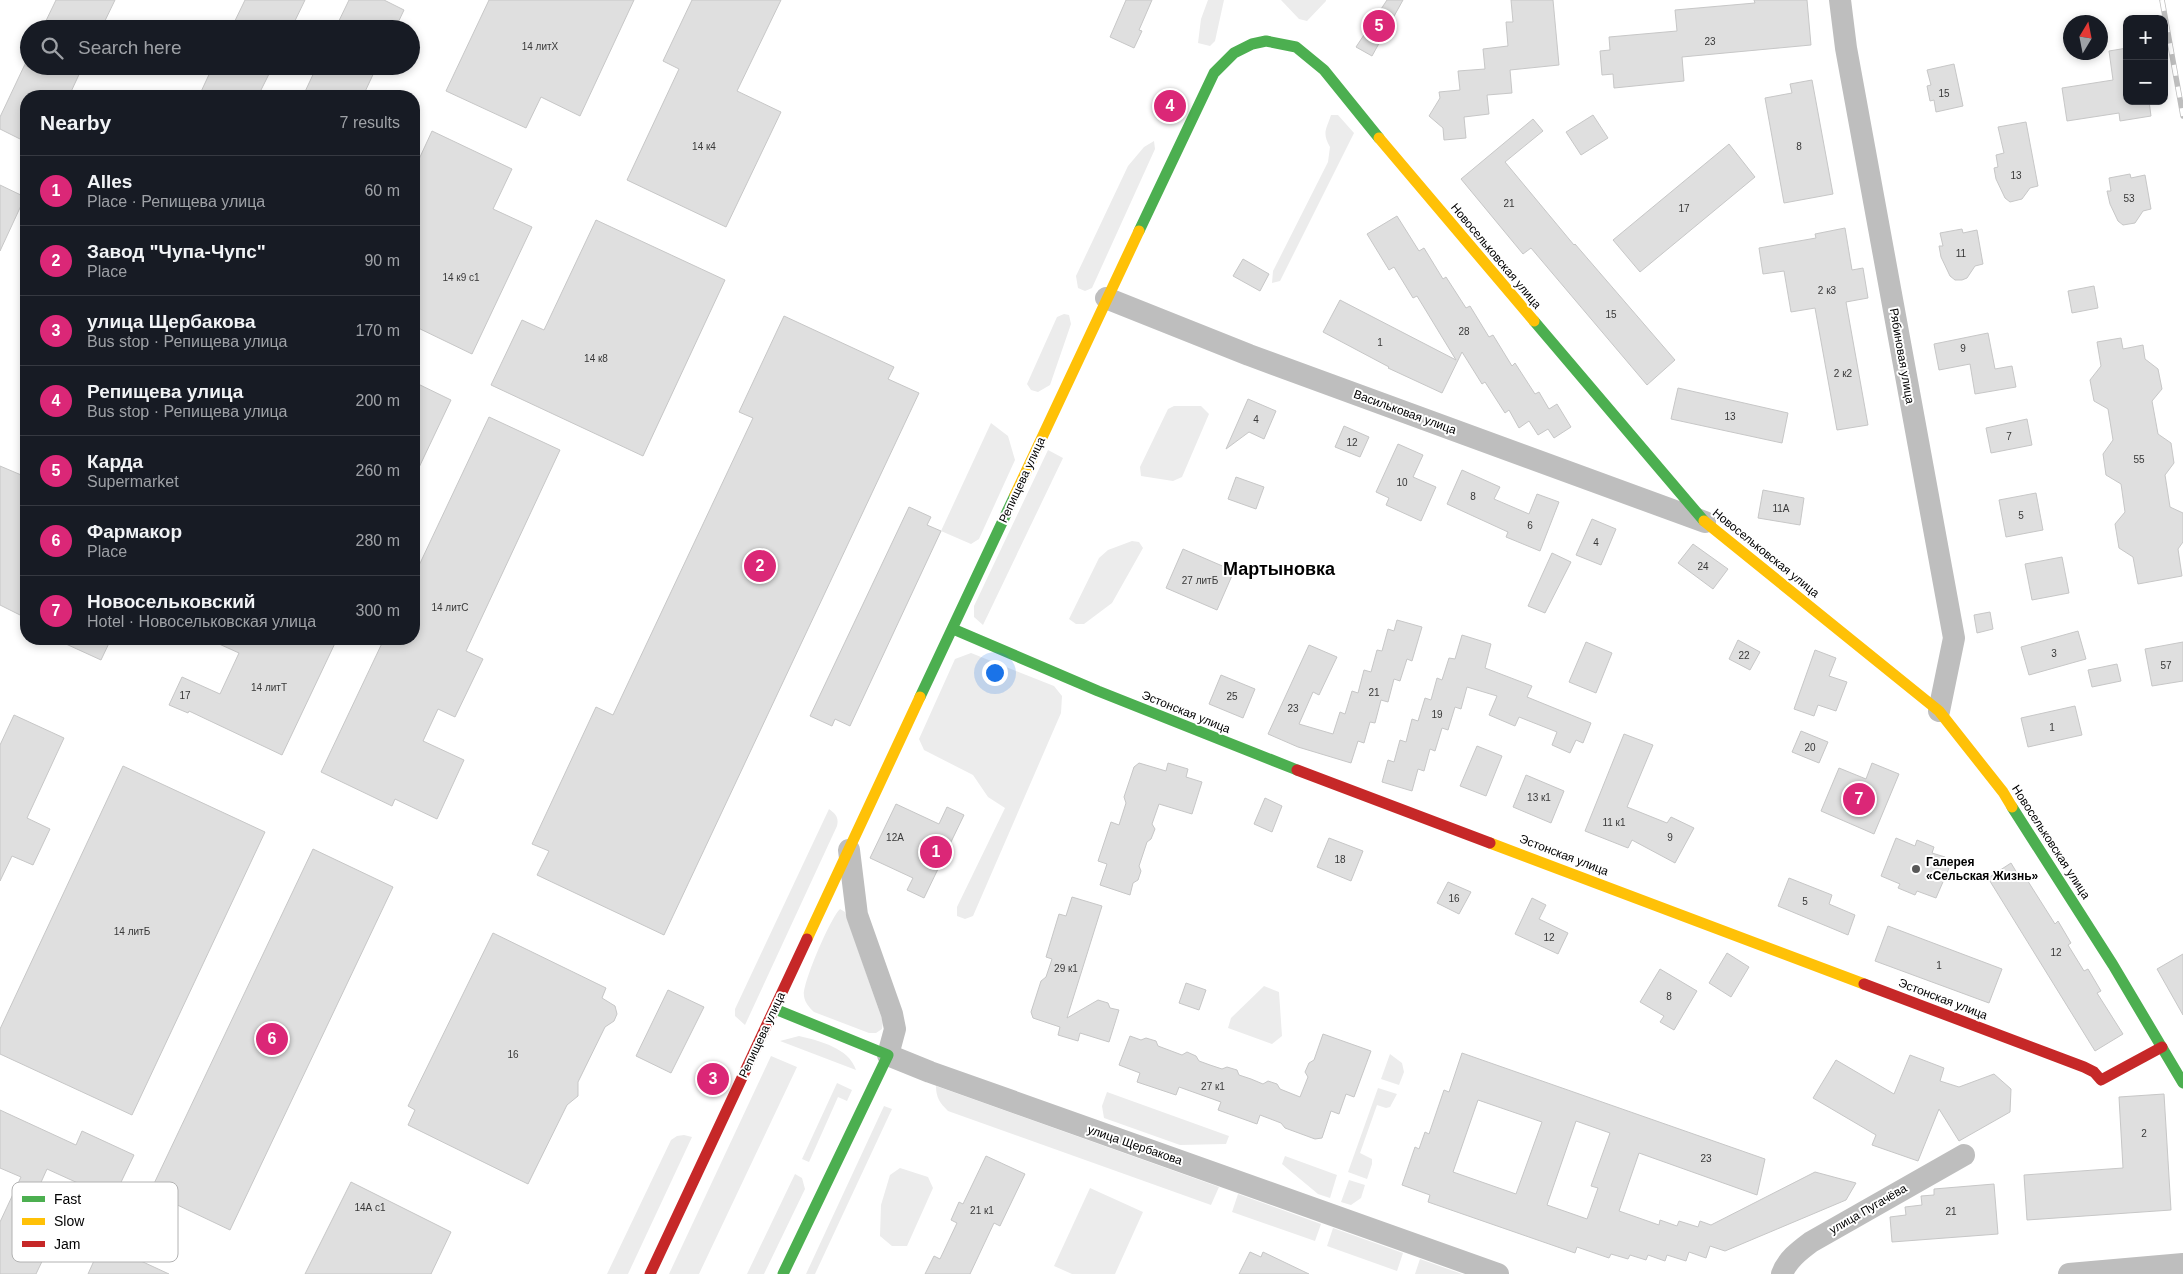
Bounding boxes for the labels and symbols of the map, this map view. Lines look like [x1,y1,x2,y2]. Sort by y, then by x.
pin: 5 [1363,7,1395,45]
north arrow [2063,15,2108,60]
house number: 23 [1704,36,1716,47]
house number: 14 литХ [522,41,559,52]
pin: 4 [1154,87,1186,125]
house number: 15 [1938,88,1950,99]
house number: 14 к4 [692,141,716,152]
house number: 8 [1796,141,1802,152]
house number: 13 [2010,170,2022,181]
house number: 53 [2123,193,2135,204]
house number: 21 [1503,198,1515,209]
street label: Новосельковская улица [1448,201,1544,312]
house number: 17 [1678,203,1690,214]
house number: 11 [1956,248,1967,259]
house number: 14 к9 с1 [442,272,480,283]
house number: 2 к3 [1818,285,1837,296]
street label: Рябиновая улица [1887,307,1917,405]
house number: 15 [1605,309,1617,320]
house number: 28 [1458,326,1470,337]
house number: 1 [1377,337,1383,348]
house number: 9 [1960,343,1966,354]
house number: 14 к8 [584,353,608,364]
house number: 2 к2 [1834,368,1853,379]
street label: Васильковая улица [1352,387,1459,437]
house number: 13 [1724,411,1736,422]
house number: 4 [1253,414,1259,425]
house number: 7 [2006,431,2012,442]
street label: Репищева улица [996,435,1048,525]
house number: 12 [1346,437,1358,448]
house number: 55 [2133,454,2145,465]
house number: 10 [1396,477,1408,488]
house number: 8 [1470,491,1476,502]
house number: 11А [1772,503,1790,514]
street label: Новосельковская улица [1710,506,1822,601]
house number: 5 [2018,510,2024,521]
house number: 6 [1527,520,1533,531]
house number: 4 [1593,537,1599,548]
pin: 2 [744,547,776,585]
district label: Мартыновка [1223,559,1336,579]
house number: 24 [1697,561,1709,572]
house number: 27 литБ [1182,575,1219,586]
house number: 14 литС [431,602,469,613]
house number: 3 [2051,648,2057,659]
house number: 22 [1738,650,1750,661]
your location [982,660,1008,686]
house number: 57 [2160,660,2172,671]
house number: 14 литТ [251,682,287,693]
house number: 21 [1368,687,1380,698]
street label: Эстонская улица [1140,688,1233,736]
house number: 17 [179,690,191,701]
house number: 25 [1226,691,1238,702]
house number: 23 [1287,703,1299,714]
house number: 19 [1431,709,1443,720]
house number: 1 [2049,722,2055,733]
house number: 20 [1804,742,1816,753]
pin: 7 [1843,780,1875,818]
street label: Новосельковская улица [2009,782,2093,902]
house number: 13 к1 [1527,792,1551,803]
house number: 11 к1 [1602,817,1626,828]
house number: 12А [886,832,904,843]
street label: Эстонская улица [1517,832,1611,879]
house number: 9 [1667,832,1673,843]
pin: 1 [920,833,952,871]
house number: 18 [1334,854,1346,865]
place label: Галерея «Сельская Жизнь» [1926,855,2039,883]
marker: Галерея «Сельская Жизнь» [1910,863,1922,875]
house number: 16 [1448,893,1460,904]
house number: 5 [1802,896,1808,907]
house number: 14 литБ [114,926,151,937]
house number: 12 [1543,932,1555,943]
house number: 12 [2050,947,2062,958]
house number: 1 [1936,960,1942,971]
house number: 29 к1 [1054,963,1078,974]
street label: Эстонская улица [1896,976,1990,1023]
street label: Репищева улица [736,990,788,1080]
house number: 8 [1666,991,1672,1002]
pin: 6 [256,1020,288,1058]
house number: 16 [507,1049,519,1060]
pin: 3 [697,1060,729,1098]
house number: 27 к1 [1201,1081,1225,1092]
street label: улица Щербакова [1086,1122,1184,1168]
house number: 2 [2141,1128,2147,1139]
house number: 23 [1700,1153,1712,1164]
street label: улица Пугачёва [1827,1181,1910,1237]
legend [12,1182,178,1262]
text: Fast [54,1191,81,1207]
house number: 14А с1 [354,1202,386,1213]
house number: 21 к1 [970,1205,994,1216]
house number: 21 [1945,1206,1957,1217]
text: Slow [54,1213,85,1229]
text: Jam [54,1236,80,1252]

